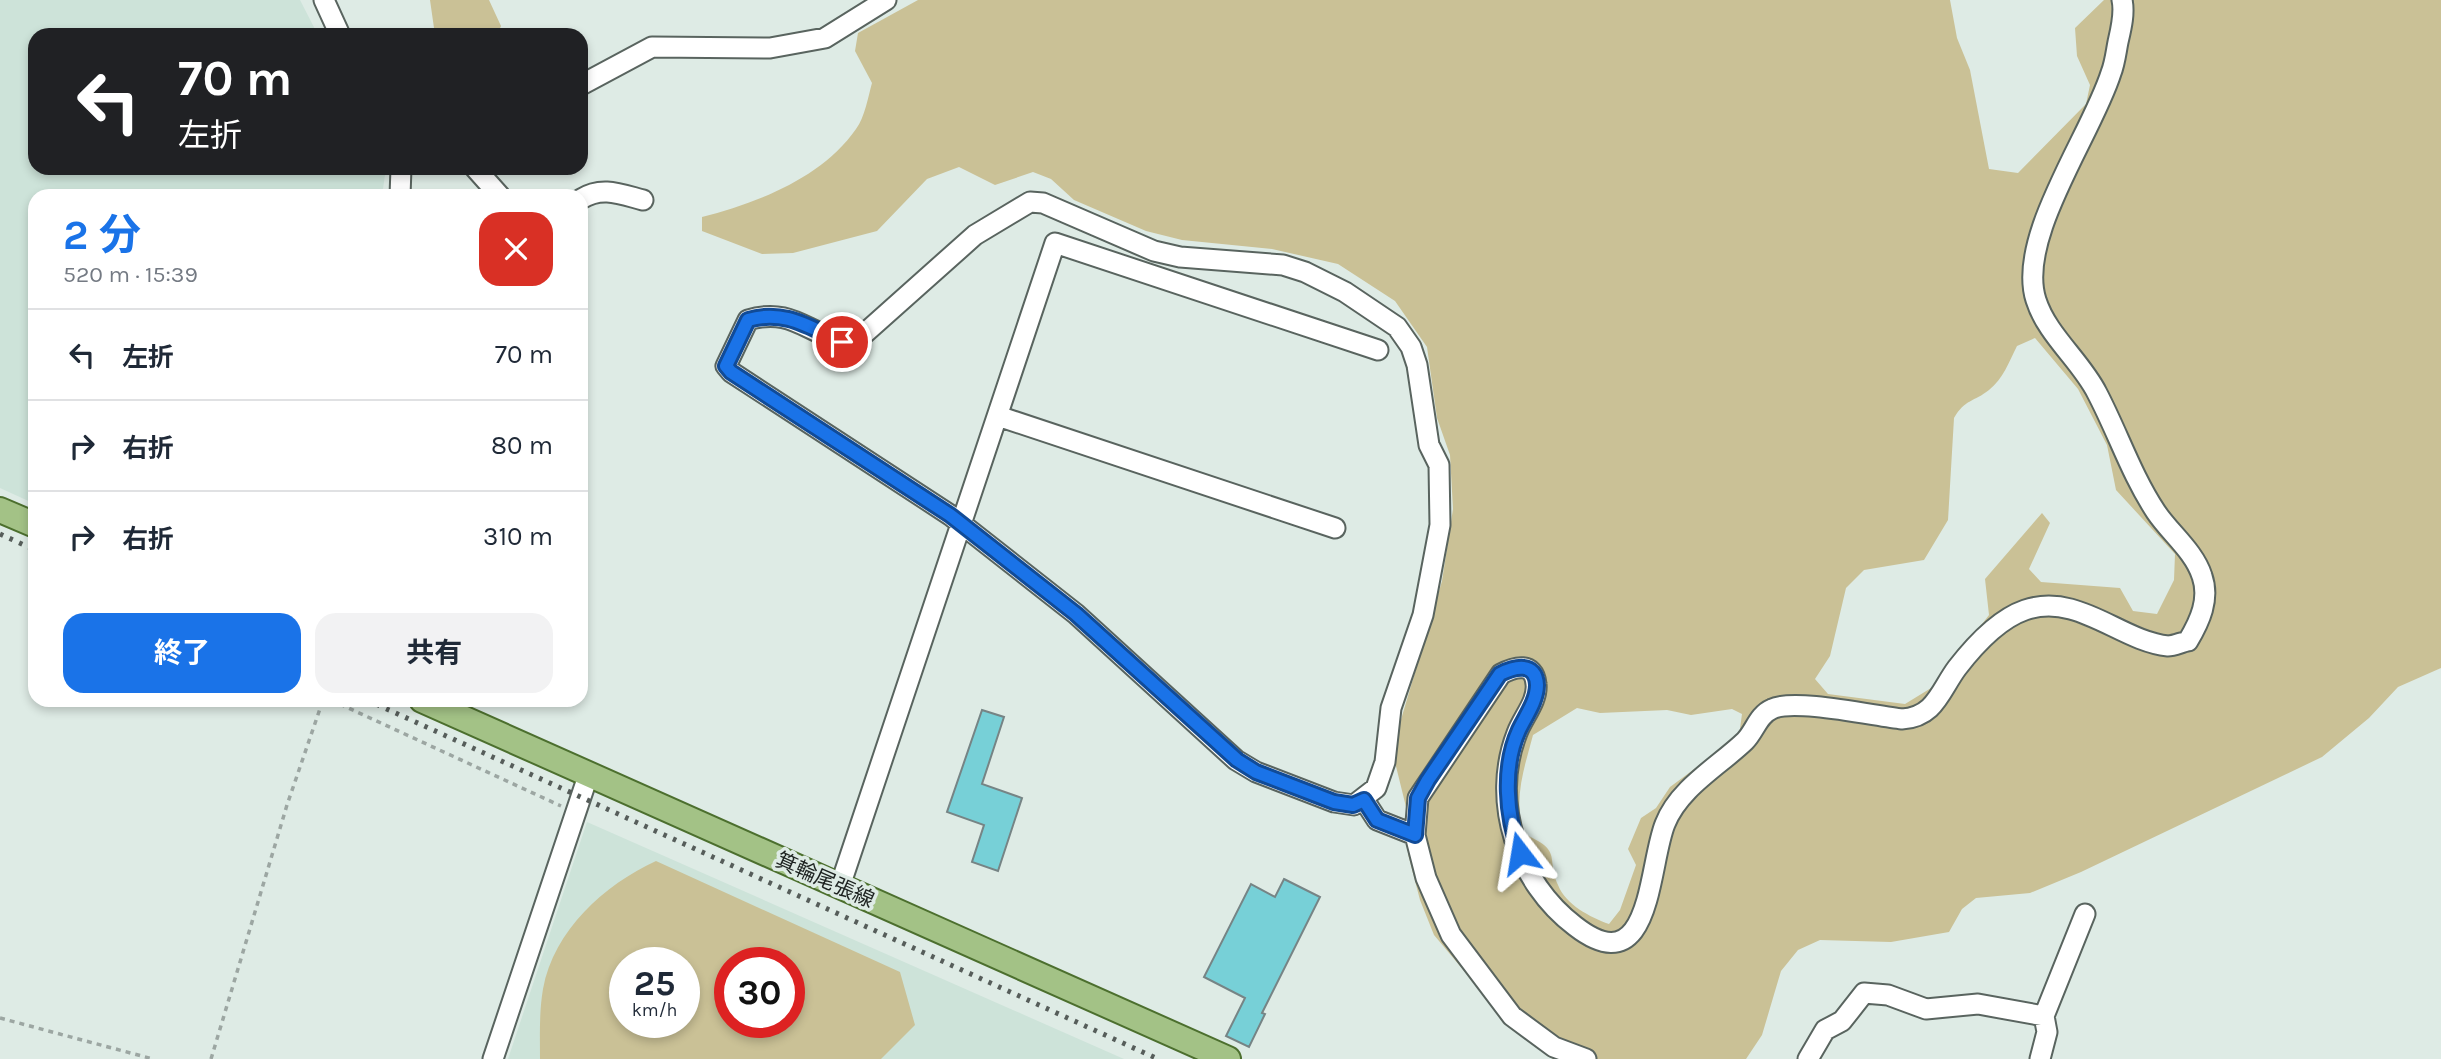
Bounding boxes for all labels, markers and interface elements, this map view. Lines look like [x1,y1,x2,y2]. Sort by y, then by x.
text: 70 m [178,50,292,107]
icon: left [63,56,154,147]
text: 左折 [178,117,242,154]
text: 2 分 [63,210,141,260]
button: close [479,212,553,286]
text: 520 m · 15:39 [63,261,198,288]
pin [812,312,872,372]
icon: arrive [823,323,861,361]
icon: left [63,336,101,374]
text: 70 m [495,339,553,370]
text: 左折 [122,342,174,373]
icon: right [63,427,101,465]
text: 80 m [491,430,553,461]
text: 右折 [122,433,174,464]
icon: right [63,518,101,556]
text: 310 m [483,521,553,552]
text: 右折 [122,524,174,555]
button: 終了 [63,613,301,693]
button: 共有 [315,613,553,693]
position arrow [1483,816,1557,890]
street label: 箕輪尾張線 [772,848,878,912]
speed limit sign: 30 [714,947,805,1038]
text: 25 [634,963,675,1004]
text: km/h [632,999,677,1021]

